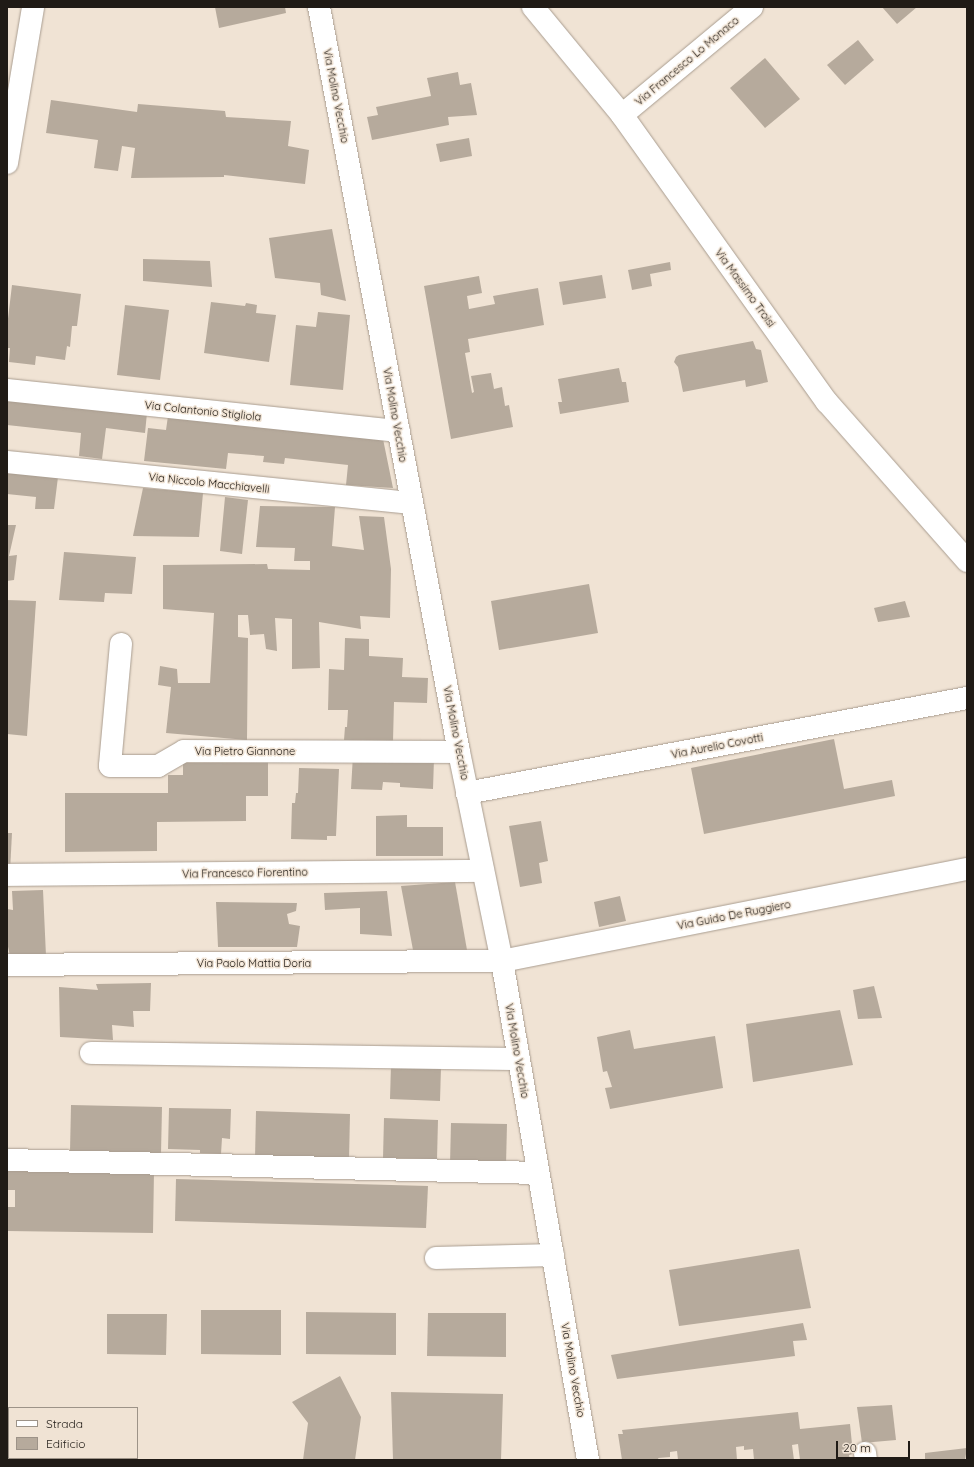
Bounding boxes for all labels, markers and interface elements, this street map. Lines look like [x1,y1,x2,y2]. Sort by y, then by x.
street label: Via Francesco Lo Monaco [632,14,742,108]
street label: Via Molino Vecchio [320,48,352,144]
street label: Via Massimo Troisi [712,246,778,330]
street label: Via Molino Vecchio [380,367,410,463]
street label: Via Colantonio Stigliola [144,398,262,424]
street label: Via Niccolo Macchiavelli [148,470,270,496]
street label: Via Molino Vecchio [440,685,472,781]
street label: Via Aurelio Covotti [670,731,764,761]
street label: Via Pietro Giannone [195,744,295,758]
street label: Via Francesco Fiorentino [182,865,308,881]
street label: Via Guido De Ruggiero [676,898,792,932]
street label: Via Paolo Mattia Doria [197,956,311,970]
street label: Via Molino Vecchio [502,1003,532,1099]
street label: Via Molino Vecchio [558,1322,588,1418]
legend [8,1407,138,1459]
text: Strada [46,1416,83,1431]
scale bar [838,1433,912,1459]
text: Edificio [46,1436,86,1451]
text: 20 m [843,1440,871,1455]

